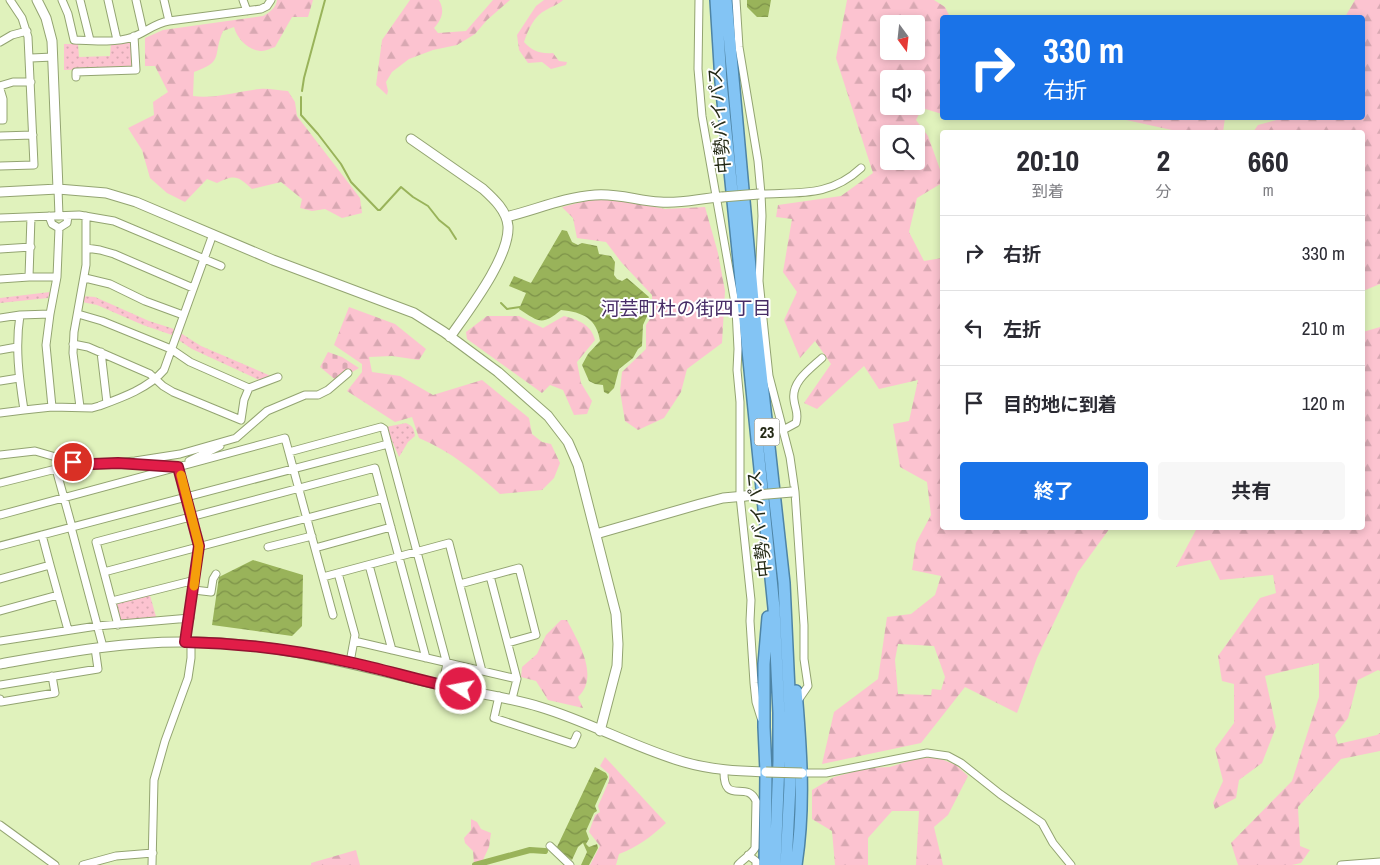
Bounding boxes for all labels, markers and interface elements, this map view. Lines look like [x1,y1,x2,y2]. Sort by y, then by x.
north arrow [880,15,925,60]
map controls [880,15,925,170]
text: 330 m [1043,27,1124,74]
icon: right [960,35,1025,100]
street label: 中勢バイパス [702,65,736,175]
button: sound [880,70,925,115]
text: 右折 [1043,75,1087,105]
button: search [880,125,925,170]
text: 20:10 [1016,140,1079,180]
text: 2 [1157,140,1170,180]
text: 660 [1248,141,1289,181]
text: m [1263,179,1274,201]
text: 到着 [1032,180,1064,202]
text: 分 [1155,180,1171,202]
icon: right [960,239,988,267]
text: 330 m [1302,240,1345,266]
text: 右折 [1003,241,1041,267]
district label: 河芸町杜の街四丁目 [600,295,772,321]
icon: left [960,314,988,342]
text: 210 m [1302,315,1345,341]
text: 左折 [1003,316,1041,342]
icon: arrive [960,389,988,417]
text: 120 m [1302,390,1345,416]
text: 目的地に到着 [1003,391,1117,417]
road number: 23 [754,418,780,446]
pin [52,441,94,483]
icon: arrive [59,448,87,476]
button: 終了 [960,462,1148,520]
button: 共有 [1158,462,1345,520]
street label: 中勢バイパス [741,469,777,579]
position arrow [434,662,486,714]

